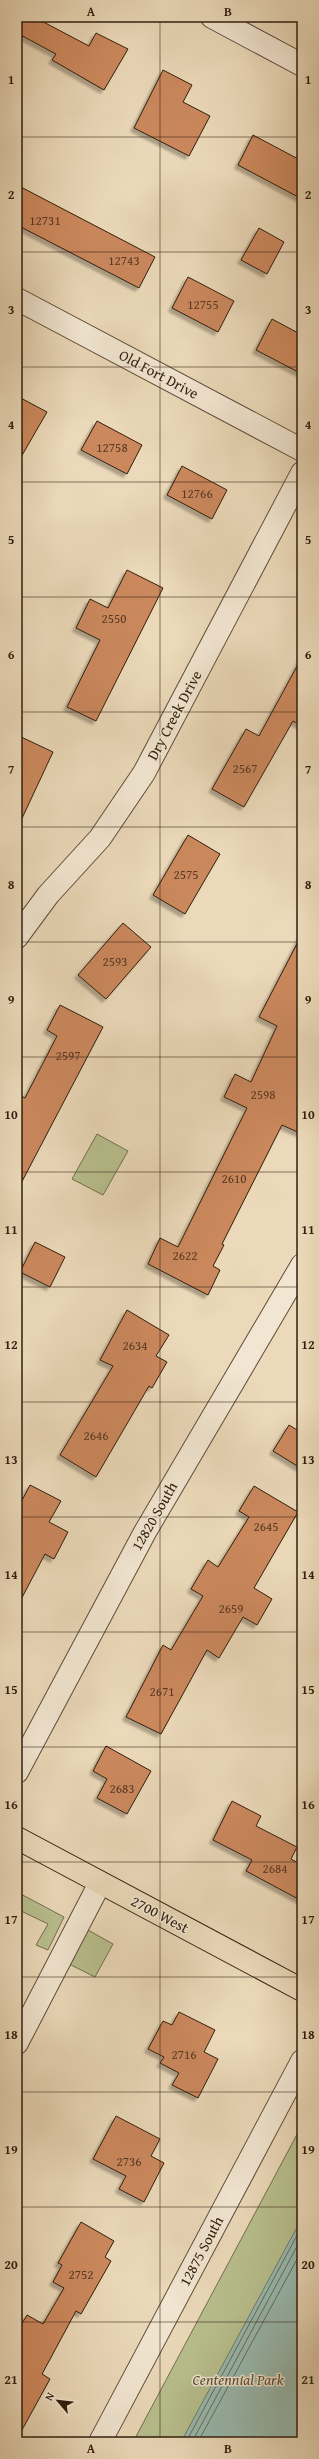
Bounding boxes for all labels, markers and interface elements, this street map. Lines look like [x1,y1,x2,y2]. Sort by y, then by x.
text: A [87,2,96,21]
text: B [224,2,232,21]
text: 1 [8,70,14,89]
text: 1 [305,70,311,89]
text: 2 [8,185,15,204]
text: 2 [305,185,312,204]
house number: 12731 [29,211,61,230]
house number: 12743 [108,251,140,270]
house number: 12755 [187,295,219,314]
text: 3 [8,300,14,319]
text: 3 [305,300,311,319]
street label: Old Fort Drive [115,344,203,404]
text: 4 [8,415,15,434]
text: 4 [305,415,312,434]
house number: 12758 [96,438,128,457]
house number: 12766 [181,484,213,503]
text: 5 [8,530,15,549]
text: 5 [305,530,312,549]
house number: 2550 [101,609,127,628]
text: 6 [8,645,15,664]
text: 6 [305,645,312,664]
street label: Dry Creek Drive [142,666,206,764]
house number: 2567 [232,759,258,778]
text: 7 [8,760,15,779]
text: 7 [305,760,312,779]
house number: 2575 [173,865,199,884]
text: 8 [8,875,15,894]
text: 8 [305,875,312,894]
house number: 2593 [102,952,128,971]
text: 9 [8,990,15,1009]
text: 9 [305,990,312,1009]
house number: 2597 [55,1046,81,1065]
house number: 2598 [250,1085,276,1104]
text: 10 [4,1105,18,1124]
text: 10 [301,1105,315,1124]
house number: 2610 [221,1169,247,1188]
text: 11 [4,1220,18,1239]
text: 11 [301,1220,315,1239]
house number: 2622 [172,1246,198,1265]
text: 12 [4,1335,18,1354]
text: 12 [301,1335,315,1354]
house number: 2634 [122,1336,148,1355]
house number: 2646 [83,1426,109,1445]
text: 13 [4,1450,18,1469]
text: 13 [301,1450,315,1469]
street label: 12820 South [126,1477,182,1554]
house number: 2645 [253,1517,279,1536]
text: 14 [4,1565,18,1584]
text: 14 [301,1565,315,1584]
house number: 2659 [218,1599,244,1618]
text: 15 [4,1680,18,1699]
text: 15 [301,1680,315,1699]
house number: 2671 [149,1682,175,1701]
house number: 2683 [109,1779,135,1798]
text: 16 [4,1795,18,1814]
text: 16 [301,1795,315,1814]
house number: 2684 [262,1859,288,1878]
street label: 2700 West [127,1890,193,1938]
text: 17 [4,1910,18,1929]
text: 17 [301,1910,315,1929]
text: 18 [4,2025,18,2044]
text: 18 [301,2025,315,2044]
house number: 2716 [171,2045,197,2064]
text: 19 [4,2140,18,2159]
text: 19 [301,2140,315,2159]
house number: 2736 [116,2152,142,2171]
street label: 12875 South [174,2212,228,2290]
text: 20 [4,2255,18,2274]
text: 20 [301,2255,315,2274]
house number: 2752 [68,2265,94,2284]
park label: Centennial Park [192,2369,284,2390]
text: 21 [4,2370,18,2389]
text: 21 [301,2370,315,2389]
north arrow [38,2381,78,2421]
text: N [40,2389,58,2403]
text: A [87,2439,96,2458]
text: B [224,2439,232,2458]

